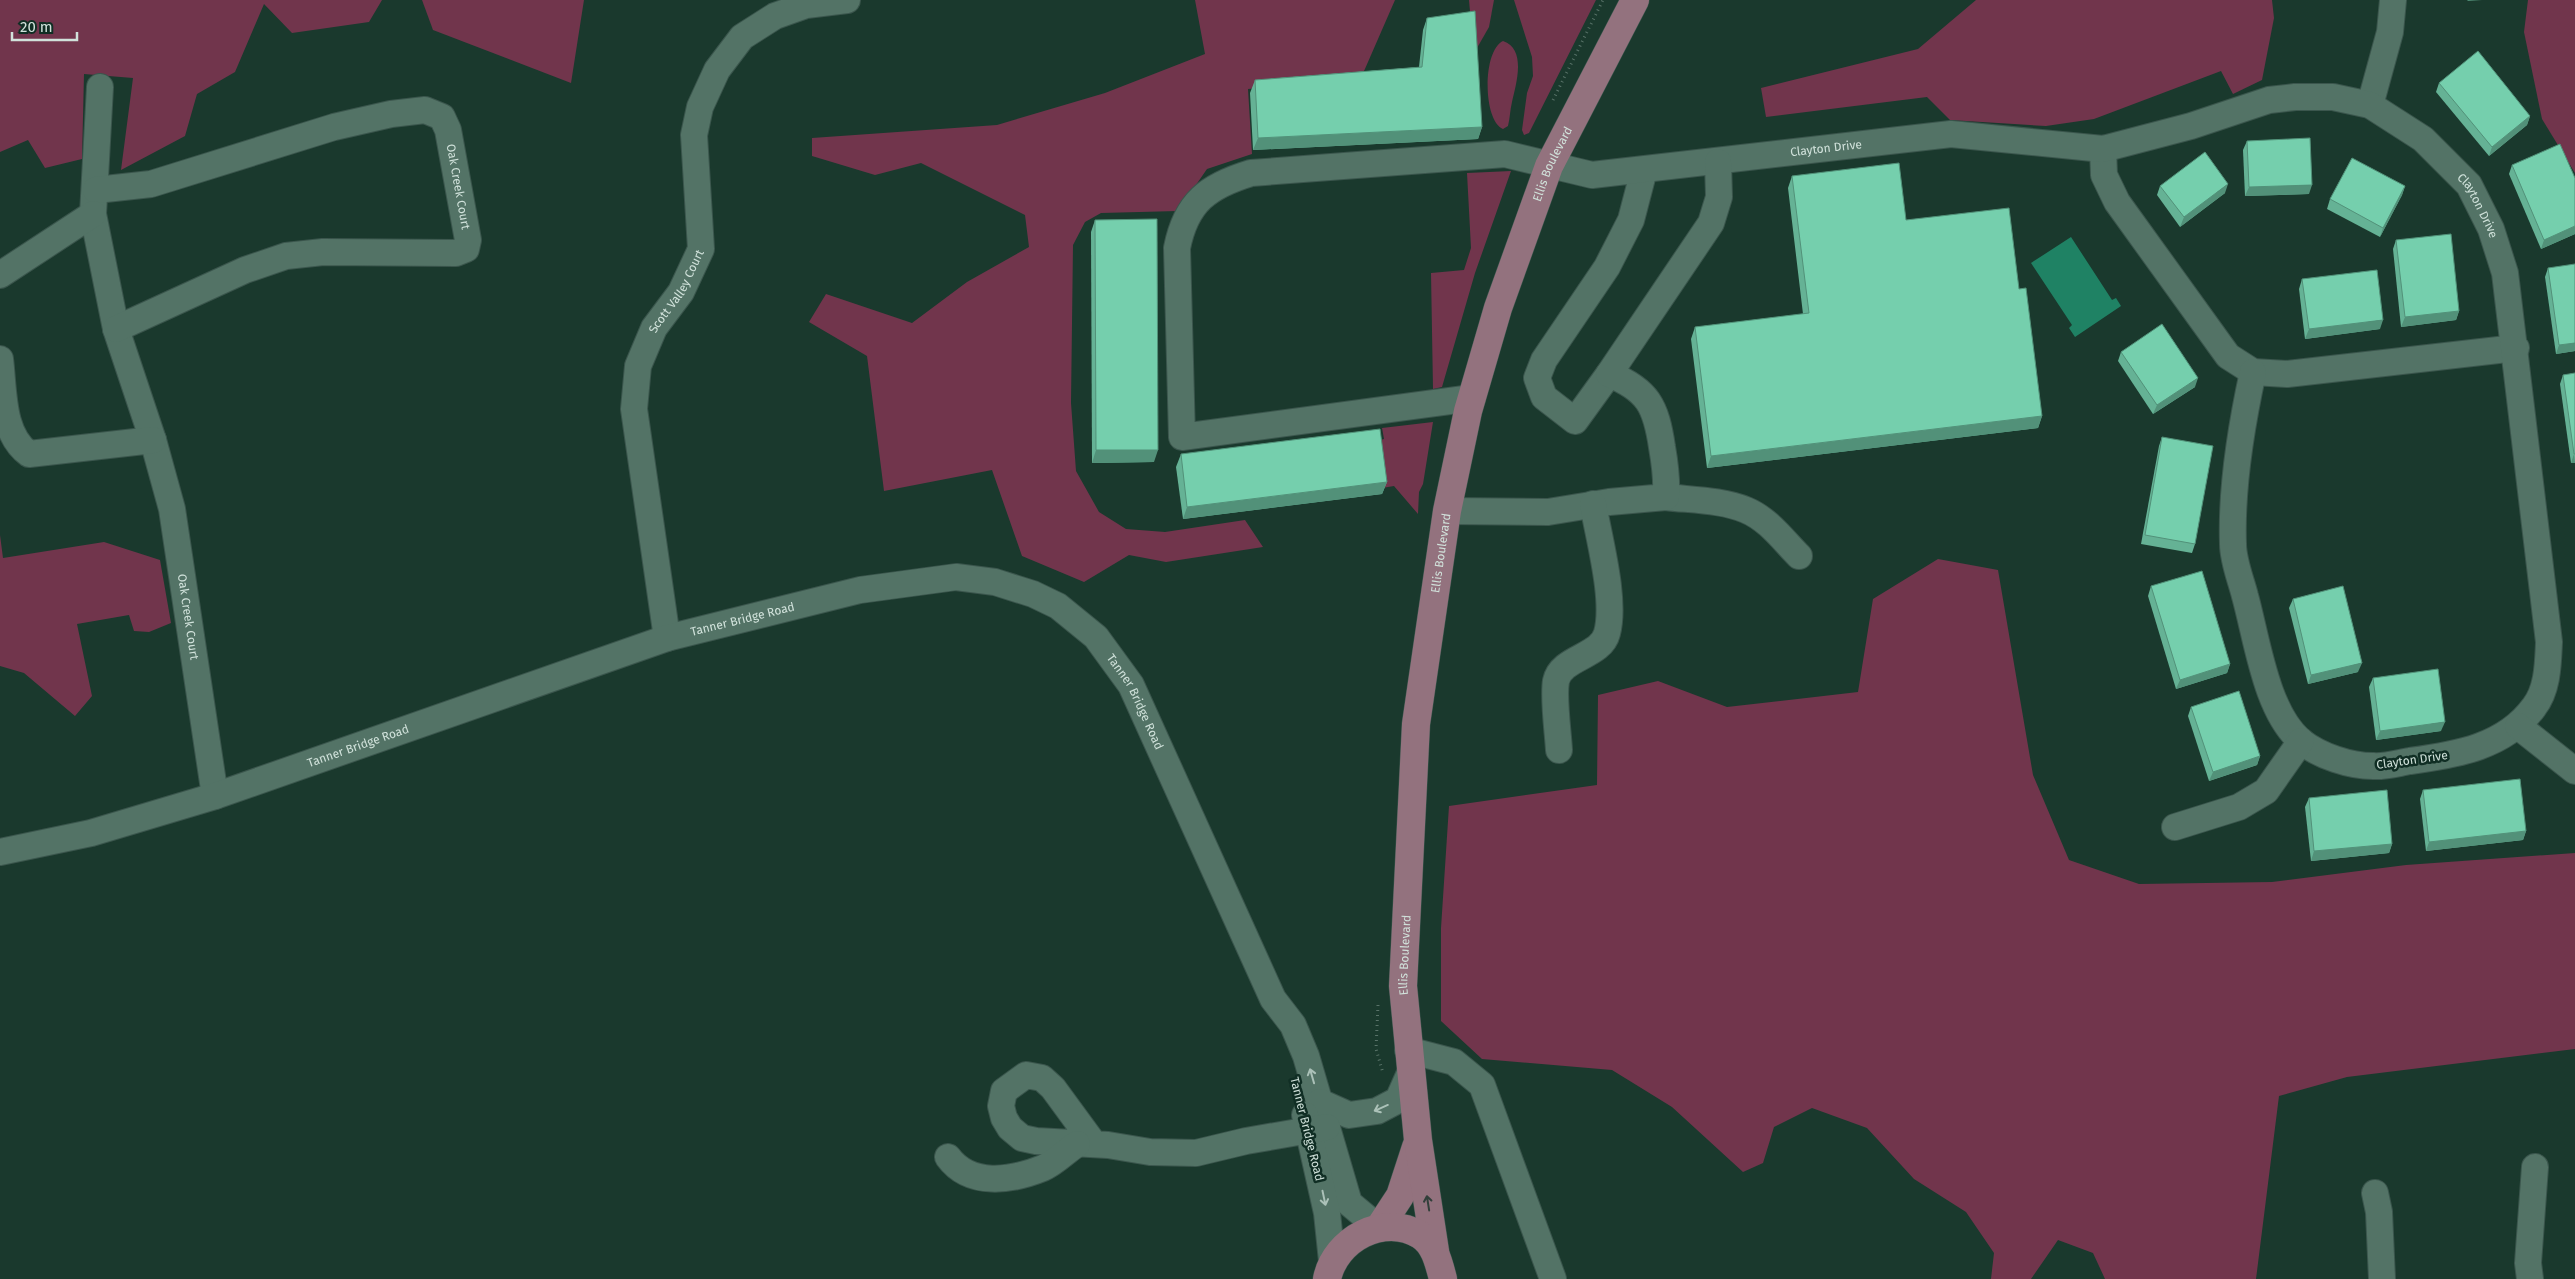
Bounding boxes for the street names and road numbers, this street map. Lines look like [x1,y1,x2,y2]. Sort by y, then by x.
street label: Ellis Boulevard [1530,124,1575,203]
street label: Clayton Drive [1790,137,1863,159]
street label: Oak Creek Court [444,143,473,231]
street label: Clayton Drive [2454,170,2500,240]
street label: Scott Valley Court [646,247,707,335]
street label: Ellis Boulevard [1428,512,1454,594]
street label: Oak Creek Court [175,573,202,661]
street label: Tanner Bridge Road [689,600,796,639]
street label: Tanner Bridge Road [1104,651,1166,752]
street label: Tanner Bridge Road [306,722,411,770]
street label: Clayton Drive [2375,748,2449,772]
street label: Ellis Boulevard [1396,914,1414,996]
street label: Tanner Bridge Road [1287,1076,1327,1182]

